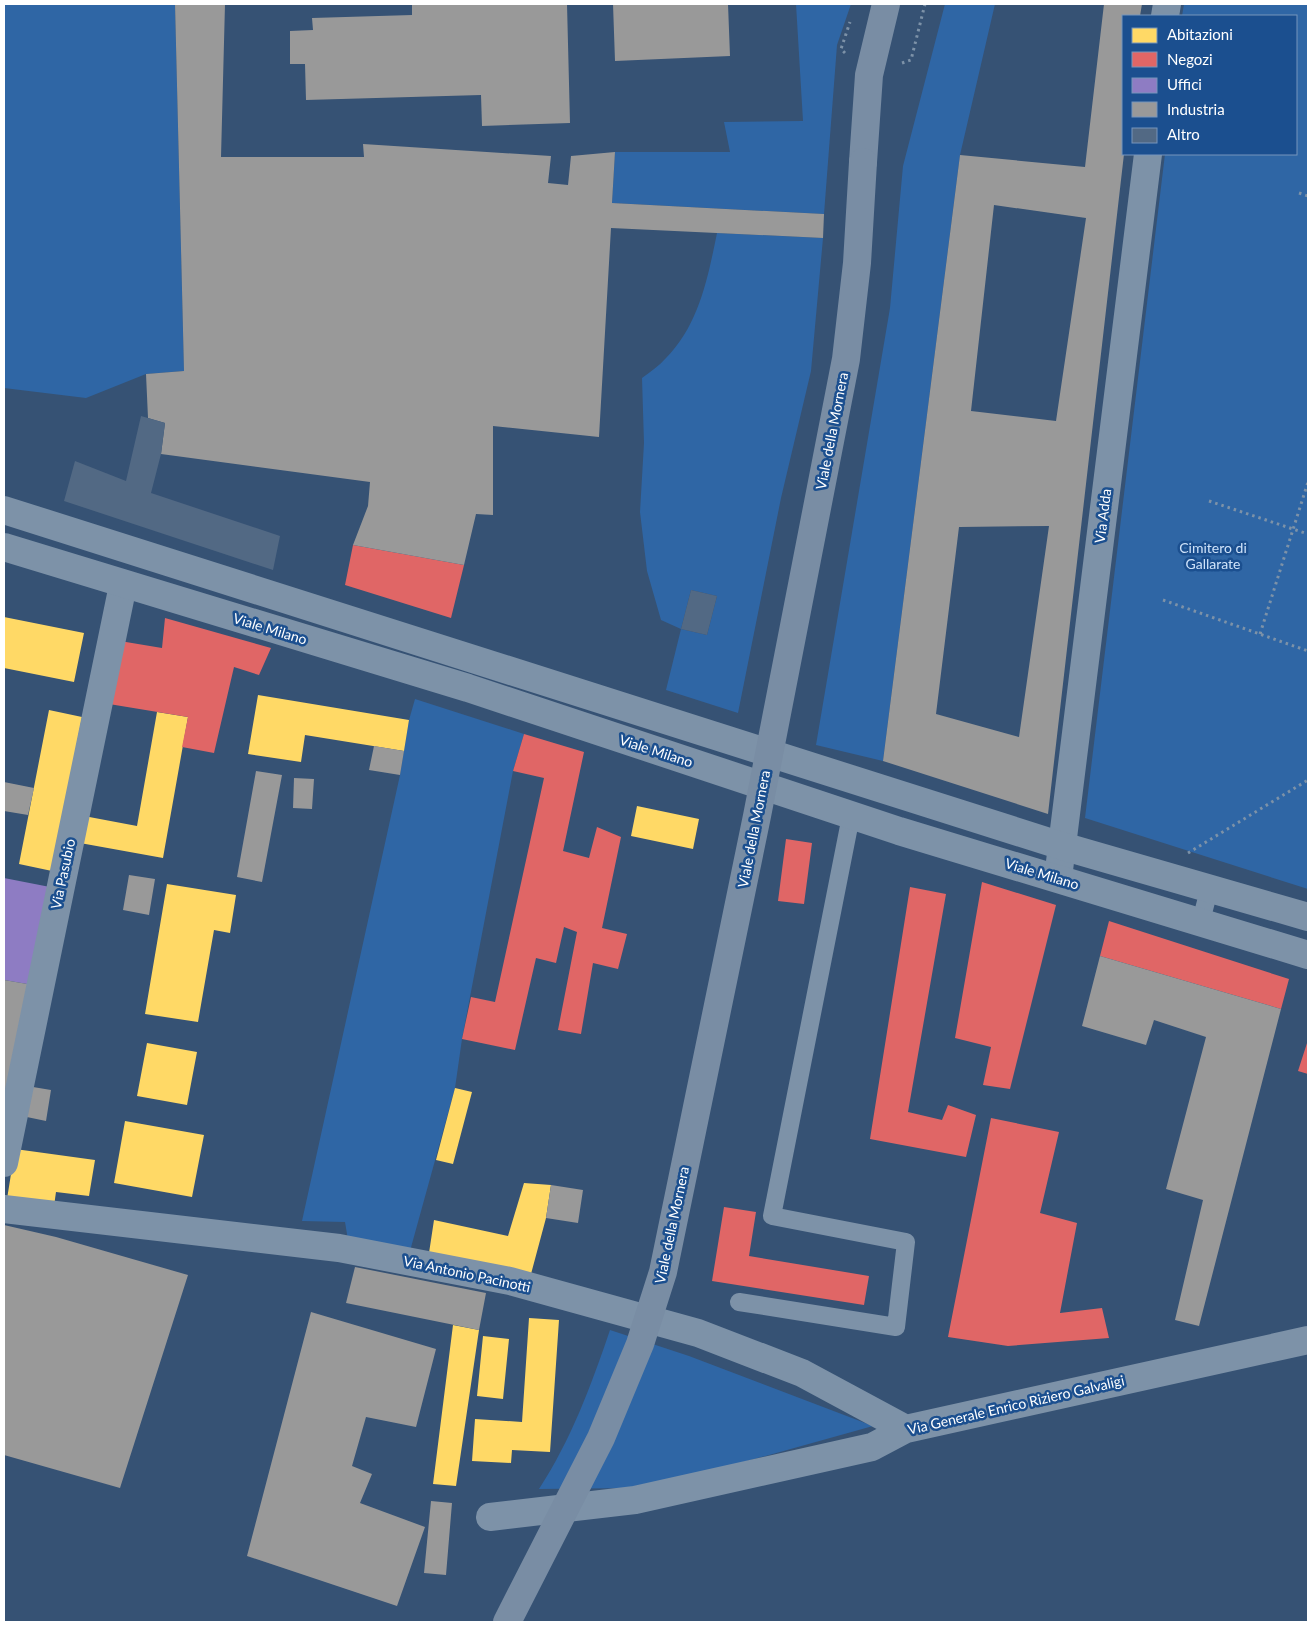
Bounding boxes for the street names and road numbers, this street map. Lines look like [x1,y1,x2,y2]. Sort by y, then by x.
street label: Viale della Mornera [812,371,851,491]
street label: Via Adda [1091,488,1114,544]
street label: Viale Milano [231,609,309,648]
street label: Viale Milano [617,731,695,770]
street label: Viale della Mornera [734,769,773,889]
street label: Via Pasubio [47,837,78,911]
street label: Viale Milano [1003,854,1081,893]
street label: Viale della Mornera [651,1165,692,1285]
street label: Via Antonio Pacinotti [402,1252,532,1295]
street label: Via Generale Enrico Riziero Galvaligi [906,1371,1126,1438]

